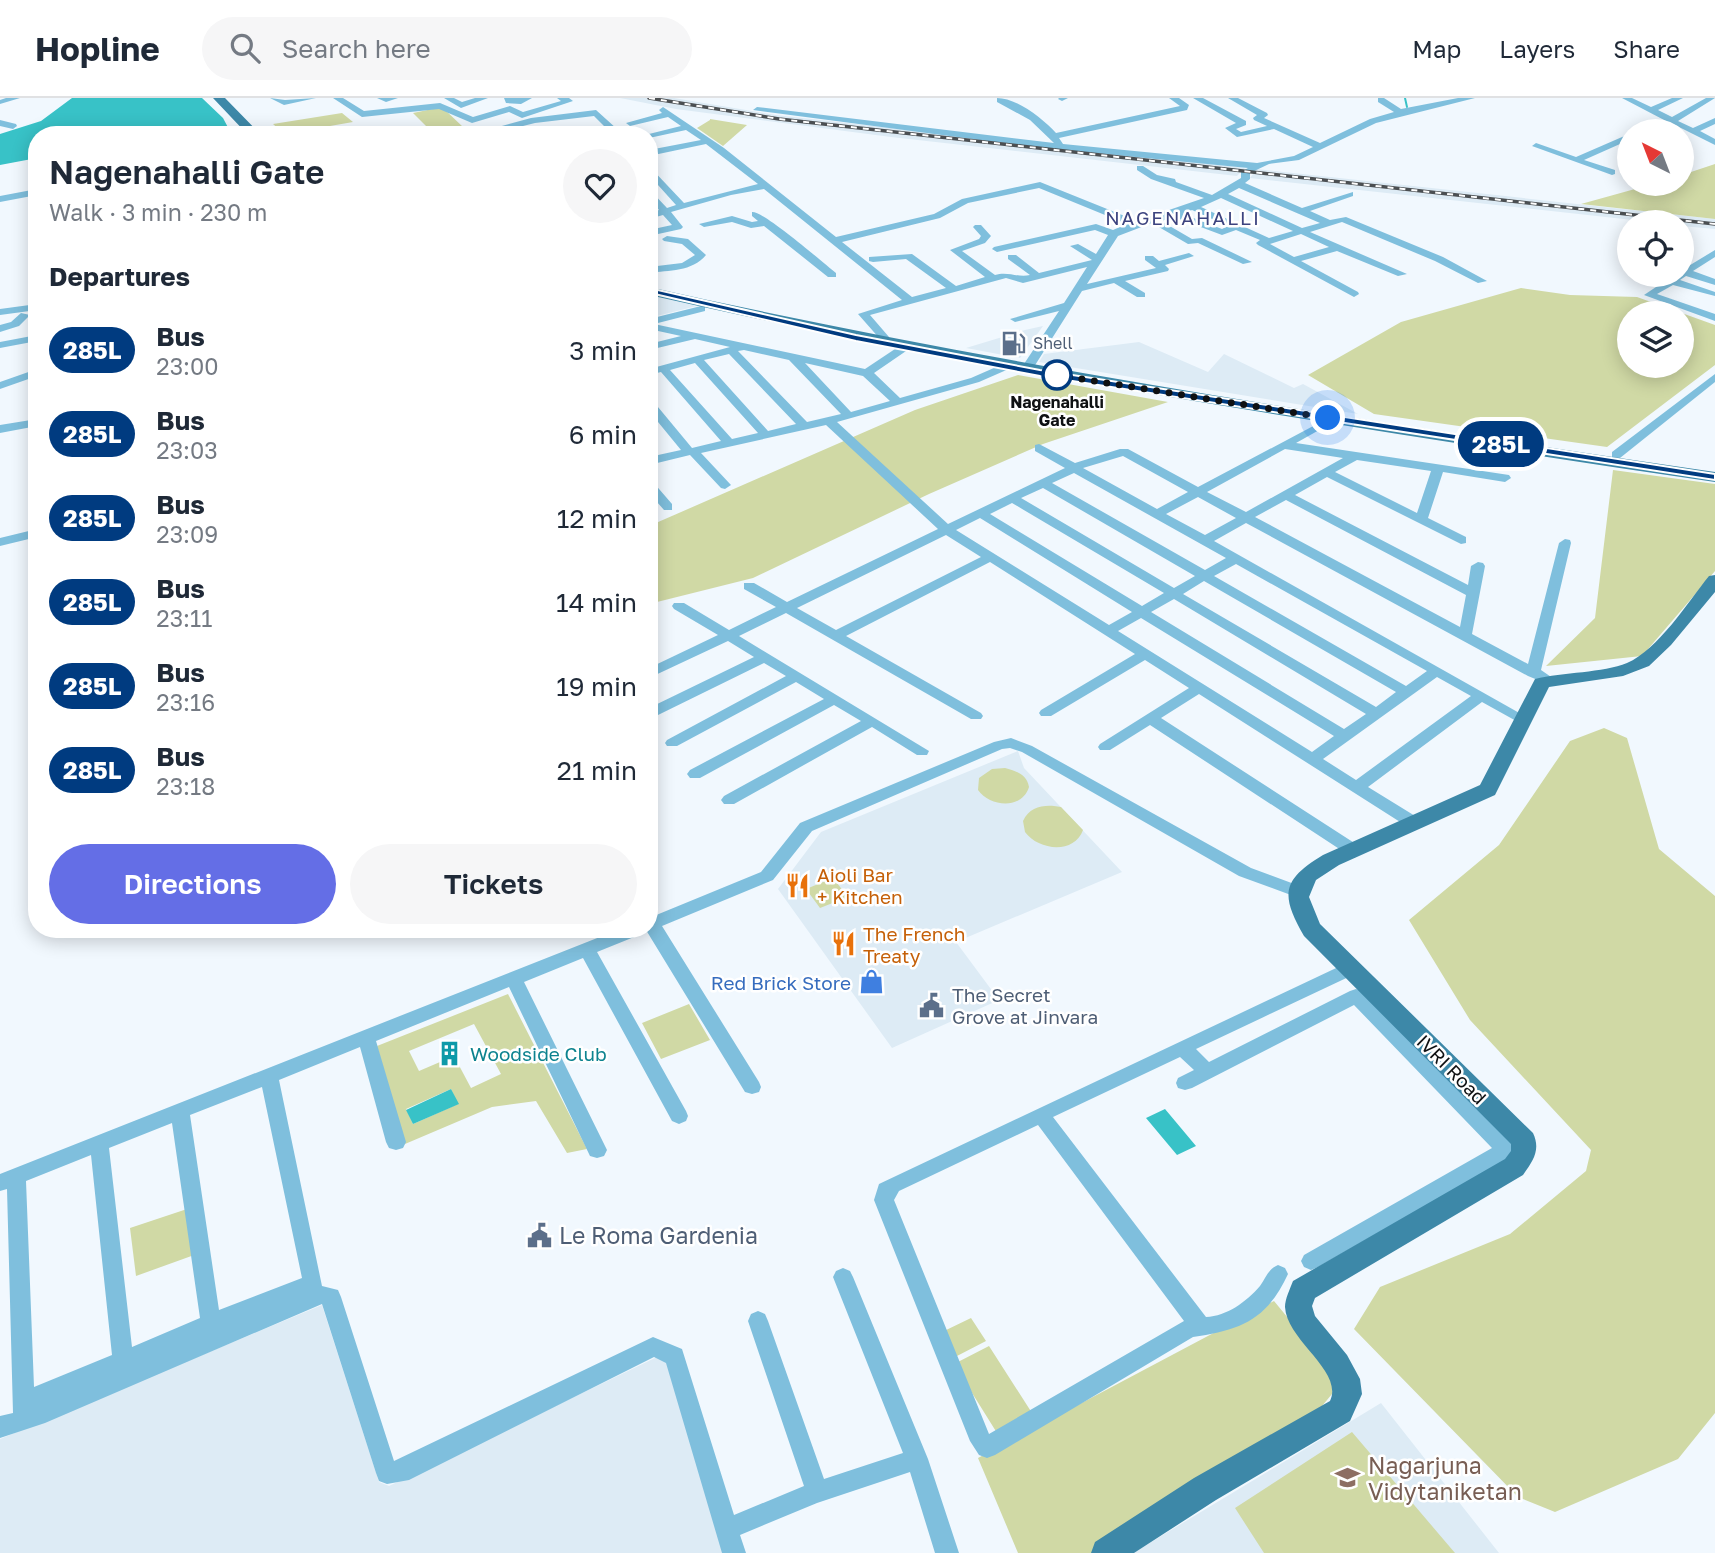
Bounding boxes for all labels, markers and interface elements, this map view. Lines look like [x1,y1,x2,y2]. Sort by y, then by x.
search box [202,17,692,80]
text: Hopline [35,29,160,68]
icon: search [226,29,264,67]
text: Search here [282,33,431,64]
text: Map [1412,34,1461,63]
text: Layers [1499,34,1575,63]
text: Share [1613,34,1680,63]
north arrow [1617,119,1694,196]
map controls [1617,119,1694,378]
button: heart [563,149,637,223]
text: Nagenahalli Gate [49,152,324,191]
text: Walk · 3 min · 230 m [49,198,267,226]
district label: NAGENAHALLI [1105,206,1261,229]
button: locate [1617,210,1694,287]
text: Departures [49,261,190,292]
button: layers [1617,301,1694,378]
text: Bus [156,321,205,352]
fuel station icon: Shell [999,329,1027,357]
place label: Shell [1033,333,1073,353]
text: 285L [63,335,121,364]
text: 3 min [569,335,637,366]
text: 23:00 [156,352,219,380]
marker: Nagenahalli Gate [1042,360,1072,390]
place label: Nagenahalli Gate [1010,392,1104,430]
your location [1310,400,1345,435]
text: Bus [156,405,205,436]
text: 285L [63,419,121,448]
text: 6 min [569,419,637,450]
line badge: 285L [1452,421,1550,467]
text: 285L [1472,429,1530,458]
text: 23:03 [156,436,218,464]
text: Bus [156,489,205,520]
text: 285L [63,503,121,532]
text: 12 min [557,503,637,534]
text: 23:09 [156,520,218,548]
text: Bus [156,573,205,604]
text: 285L [63,587,121,616]
text: 14 min [556,587,637,618]
text: 23:11 [156,604,212,632]
text: Bus [156,657,205,688]
text: 285L [63,671,121,700]
text: 19 min [556,671,637,702]
text: 23:16 [156,688,215,716]
text: Bus [156,741,205,772]
text: 285L [63,755,121,784]
text: 21 min [557,755,637,786]
text: 23:18 [156,772,215,800]
button: Directions [49,844,336,924]
button: Tickets [350,844,637,924]
place label: Aioli Bar + Kitchen [817,863,903,908]
restaurant icon: Aioli Bar + Kitchen [783,871,811,899]
place label: The French Treaty [863,922,966,967]
restaurant icon: The French Treaty [829,930,857,958]
shop icon: Red Brick Store [857,968,885,996]
place label: Red Brick Store [711,971,851,994]
place label: The Secret Grove at Jinvara [952,983,1098,1028]
public building icon: The Secret Grove at Jinvara [918,991,946,1019]
street label: IVRI Road [1412,1029,1492,1109]
building icon: Woodside Club [436,1039,464,1067]
place label: Woodside Club [470,1042,607,1065]
public building icon: Le Roma Gardenia [525,1221,553,1249]
place label: Le Roma Gardenia [559,1221,758,1249]
place label: Nagarjuna Vidytaniketan [1368,1451,1522,1505]
school or university icon: Nagarjuna Vidytaniketan [1334,1464,1362,1492]

